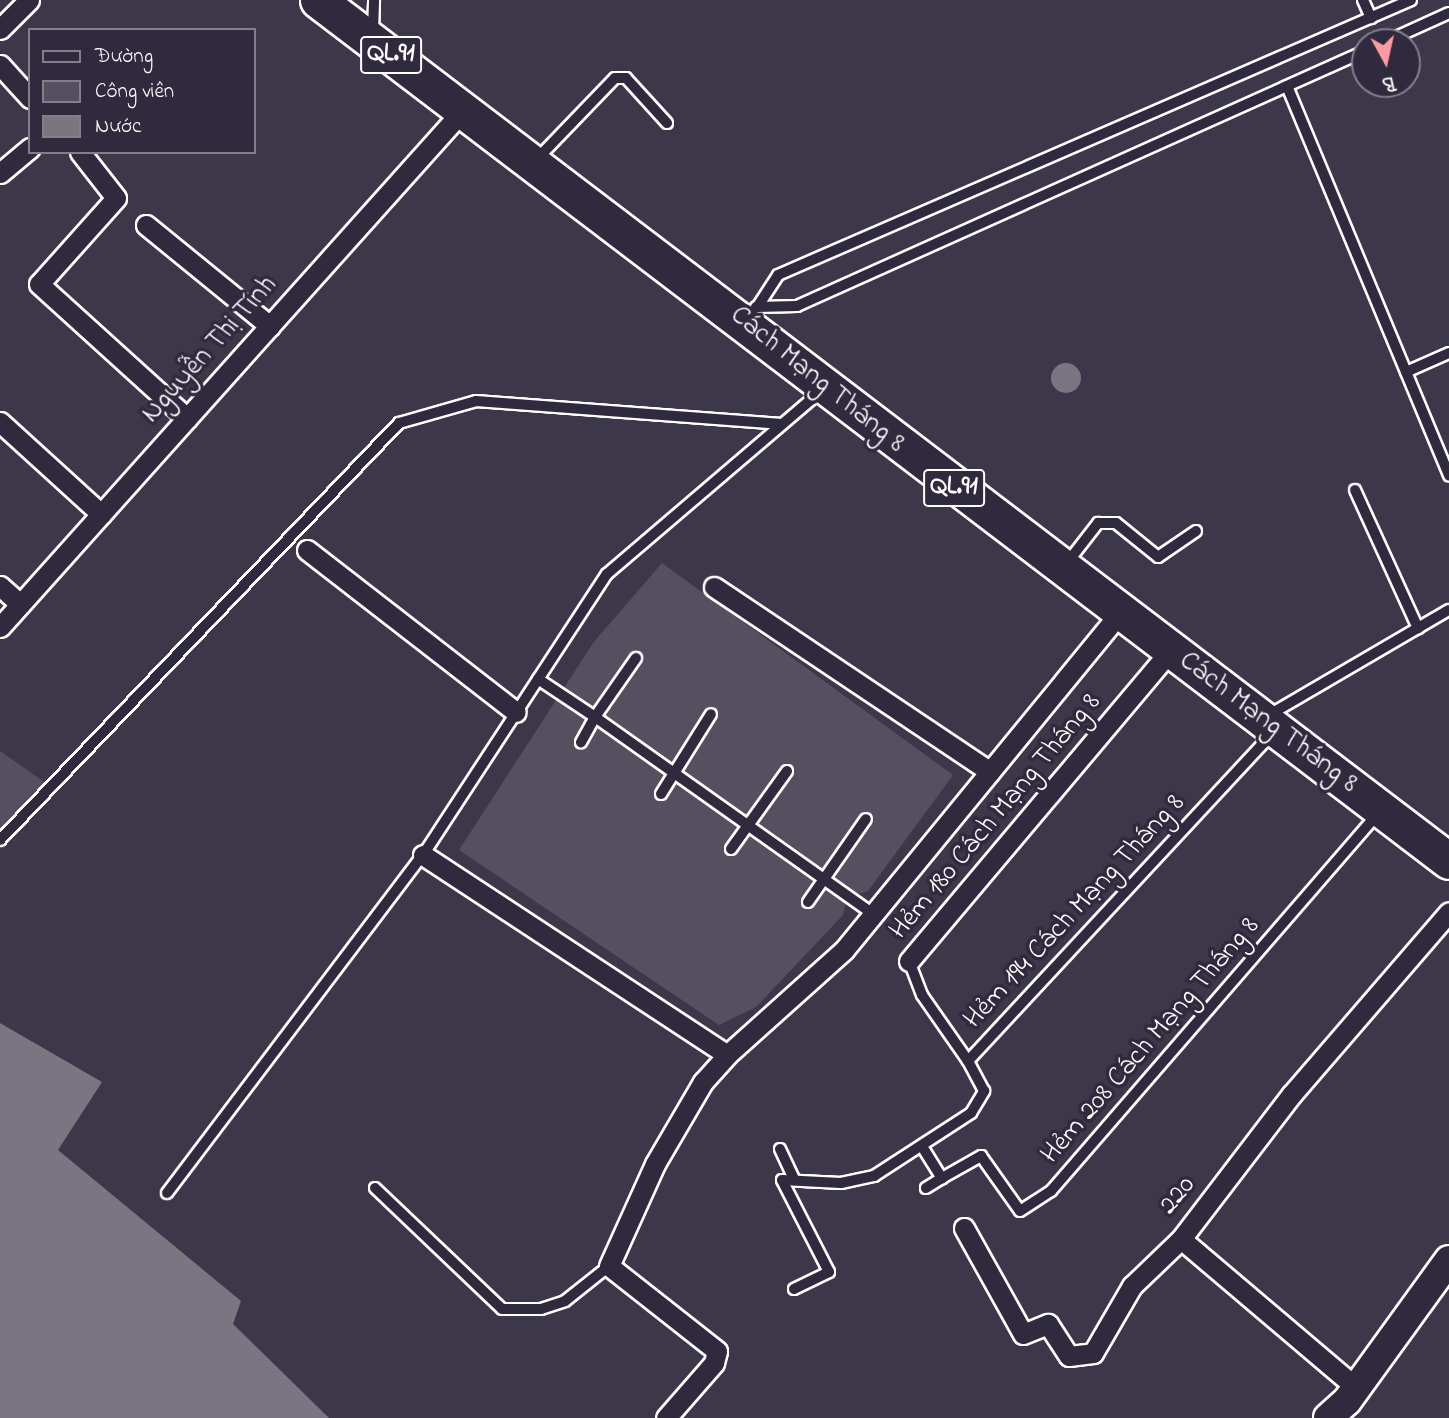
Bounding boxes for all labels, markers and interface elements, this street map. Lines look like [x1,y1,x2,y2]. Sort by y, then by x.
legend [28,28,256,154]
north arrow [1351,28,1421,98]
road number: QL.91 [360,32,422,78]
text: Đường [95,42,153,72]
text: B [1381,68,1397,97]
text: Công viên [95,77,174,107]
text: Nước [95,112,141,142]
street label: Nguyễn Thị Tính [135,269,285,431]
street label: Cách Mạng Tháng 8 [723,299,911,461]
road number: QL.91 [922,466,986,510]
street label: Cách Mạng Tháng 8 [1172,645,1364,801]
street label: Hẻm 180 Cách Mạng Tháng 8 [883,687,1109,947]
street label: Hẻm 194 Cách Mạng Tháng 8 [957,788,1193,1036]
street label: Hẻm 208 Cách Mạng Tháng 8 [1035,911,1267,1171]
street label: 220 [1152,1170,1204,1222]

